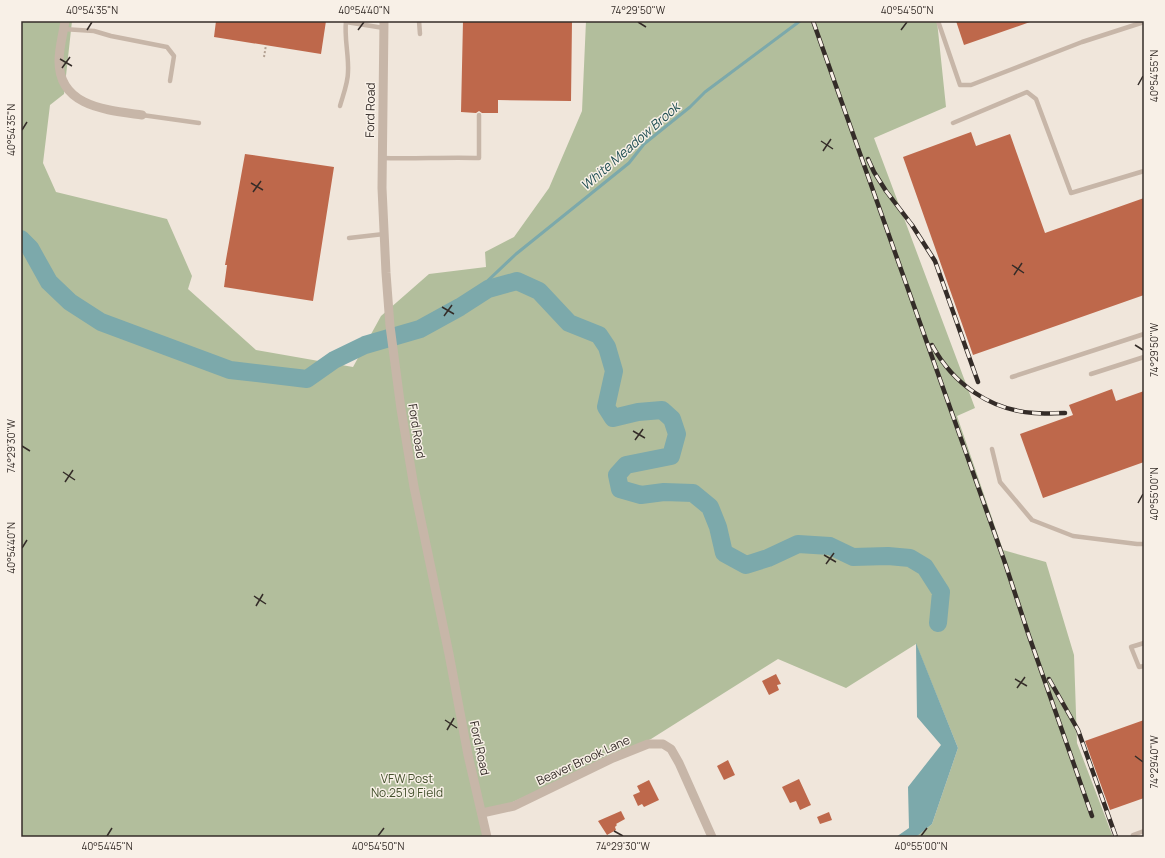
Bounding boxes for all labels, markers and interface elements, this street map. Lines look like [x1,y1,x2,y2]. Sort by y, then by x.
text: 40°54'35"N [66,3,118,17]
text: 40°54'40"N [338,3,390,17]
text: 74°29'50"W [611,3,666,17]
text: 40°54'50"N [881,3,933,17]
text: 40°54'55"N [1147,50,1161,102]
street label: Ford Road [361,82,379,138]
water label: White Meadow Brook [577,96,685,194]
text: 40°54'35"N [4,104,18,156]
text: 74°29'50"W [1147,322,1161,377]
street label: Ford Road [404,402,430,460]
text: 74°29'30"W [4,418,18,473]
text: 40°55'00"N [1147,467,1161,521]
text: 40°54'40"N [4,522,18,574]
street label: Ford Road [466,719,494,777]
street label: Beaver Brook Lane [534,731,632,789]
text: 74°29'40"W [1147,735,1161,789]
park label: VFW Post No.2519 Field [371,770,443,801]
text: 40°54'45"N [81,839,133,853]
text: 40°54'50"N [352,839,404,853]
text: 74°29'30"W [596,839,651,853]
text: 40°55'00"N [894,839,948,853]

